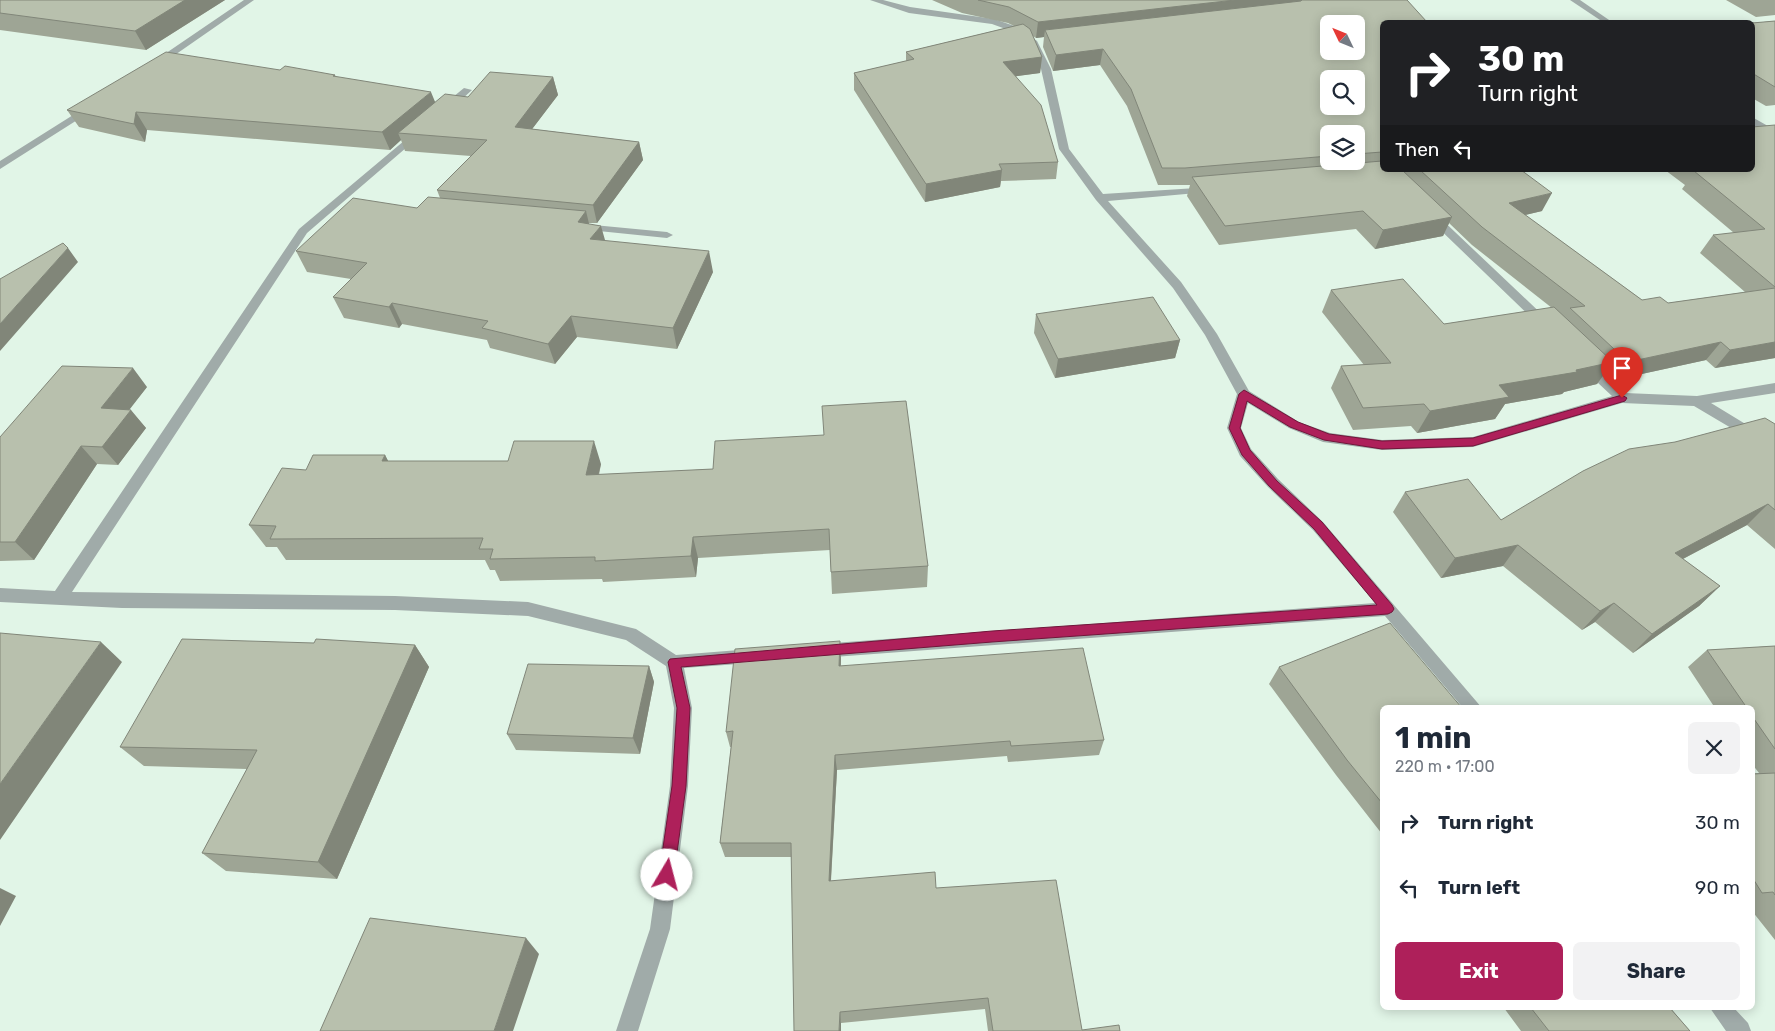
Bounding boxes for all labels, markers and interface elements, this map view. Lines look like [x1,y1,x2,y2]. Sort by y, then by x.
north arrow [1320,15,1365,60]
map controls [1320,15,1365,170]
text: 30 m [1478,38,1564,80]
icon: right [1395,40,1460,105]
button: search [1320,70,1365,115]
text: Turn right [1478,80,1578,107]
button: layers [1320,125,1365,170]
icon: left [1449,135,1477,163]
text: Then [1395,138,1439,161]
pin [1601,347,1643,398]
icon: arrive [1608,354,1636,382]
text: 1 min [1395,720,1472,756]
button: close [1688,722,1740,774]
text: 220 m · 17:00 [1395,757,1495,776]
icon: right [1395,809,1423,837]
text: Turn right [1438,811,1533,834]
text: 30 m [1695,811,1740,834]
position arrow [640,848,692,900]
icon: left [1395,874,1423,902]
text: Turn left [1438,876,1520,899]
text: 90 m [1695,876,1740,899]
button: Exit [1395,942,1563,1000]
button: Share [1573,942,1740,1000]

